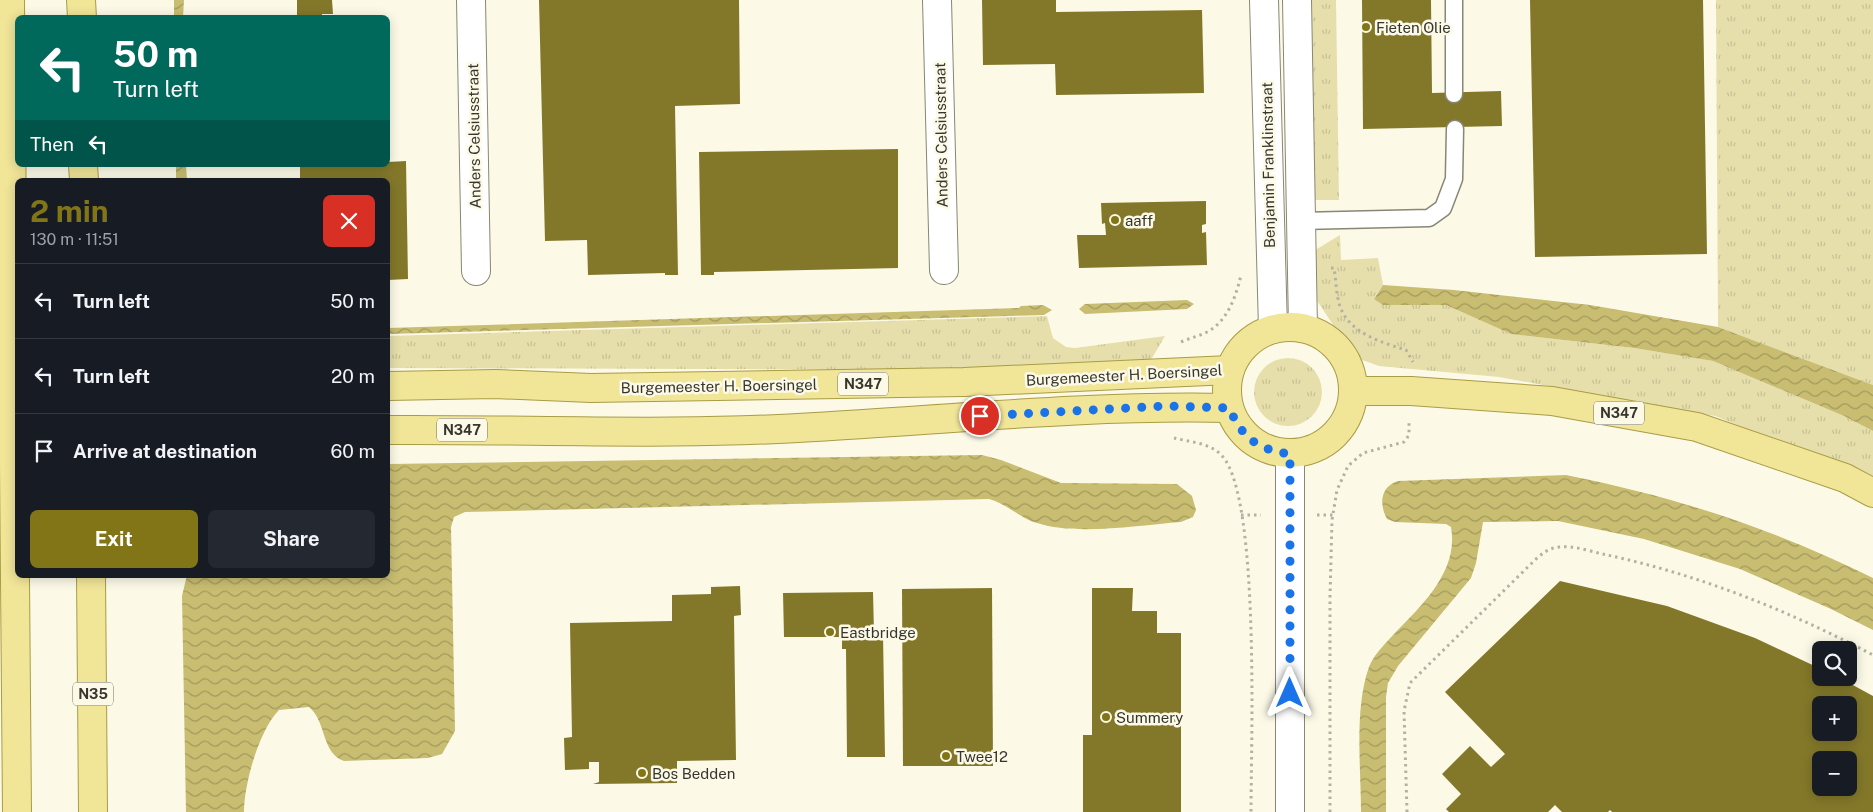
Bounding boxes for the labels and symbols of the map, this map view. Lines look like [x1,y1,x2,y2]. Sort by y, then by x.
place label: Fieten Olie [1376,19,1451,36]
marker: Fieten Olie [1360,21,1372,33]
street label: Anders Celsiusstraat [931,62,951,208]
street label: Anders Celsiusstraat [464,63,484,209]
street label: Benjamin Franklinstraat [1258,82,1278,248]
place label: aaff [1125,212,1153,229]
marker: aaff [1109,214,1121,226]
street label: Burgemeester H. Boersingel [1025,361,1223,389]
road number: N347 [838,372,888,396]
street label: Burgemeester H. Boersingel [621,376,817,396]
pin [959,395,1001,437]
road number: N347 [1594,402,1644,424]
road number: N347 [437,418,487,442]
place label: Eastbridge [840,624,916,641]
marker: Eastbridge [824,626,836,638]
position arrow [1263,666,1315,718]
road number: N35 [73,682,113,706]
place label: Summery [1116,709,1183,726]
marker: Summery [1100,711,1112,723]
place label: Twee12 [956,748,1008,765]
marker: Twee12 [940,750,952,762]
place label: Bos Bedden [652,765,735,782]
marker: Bos Bedden [636,767,648,779]

